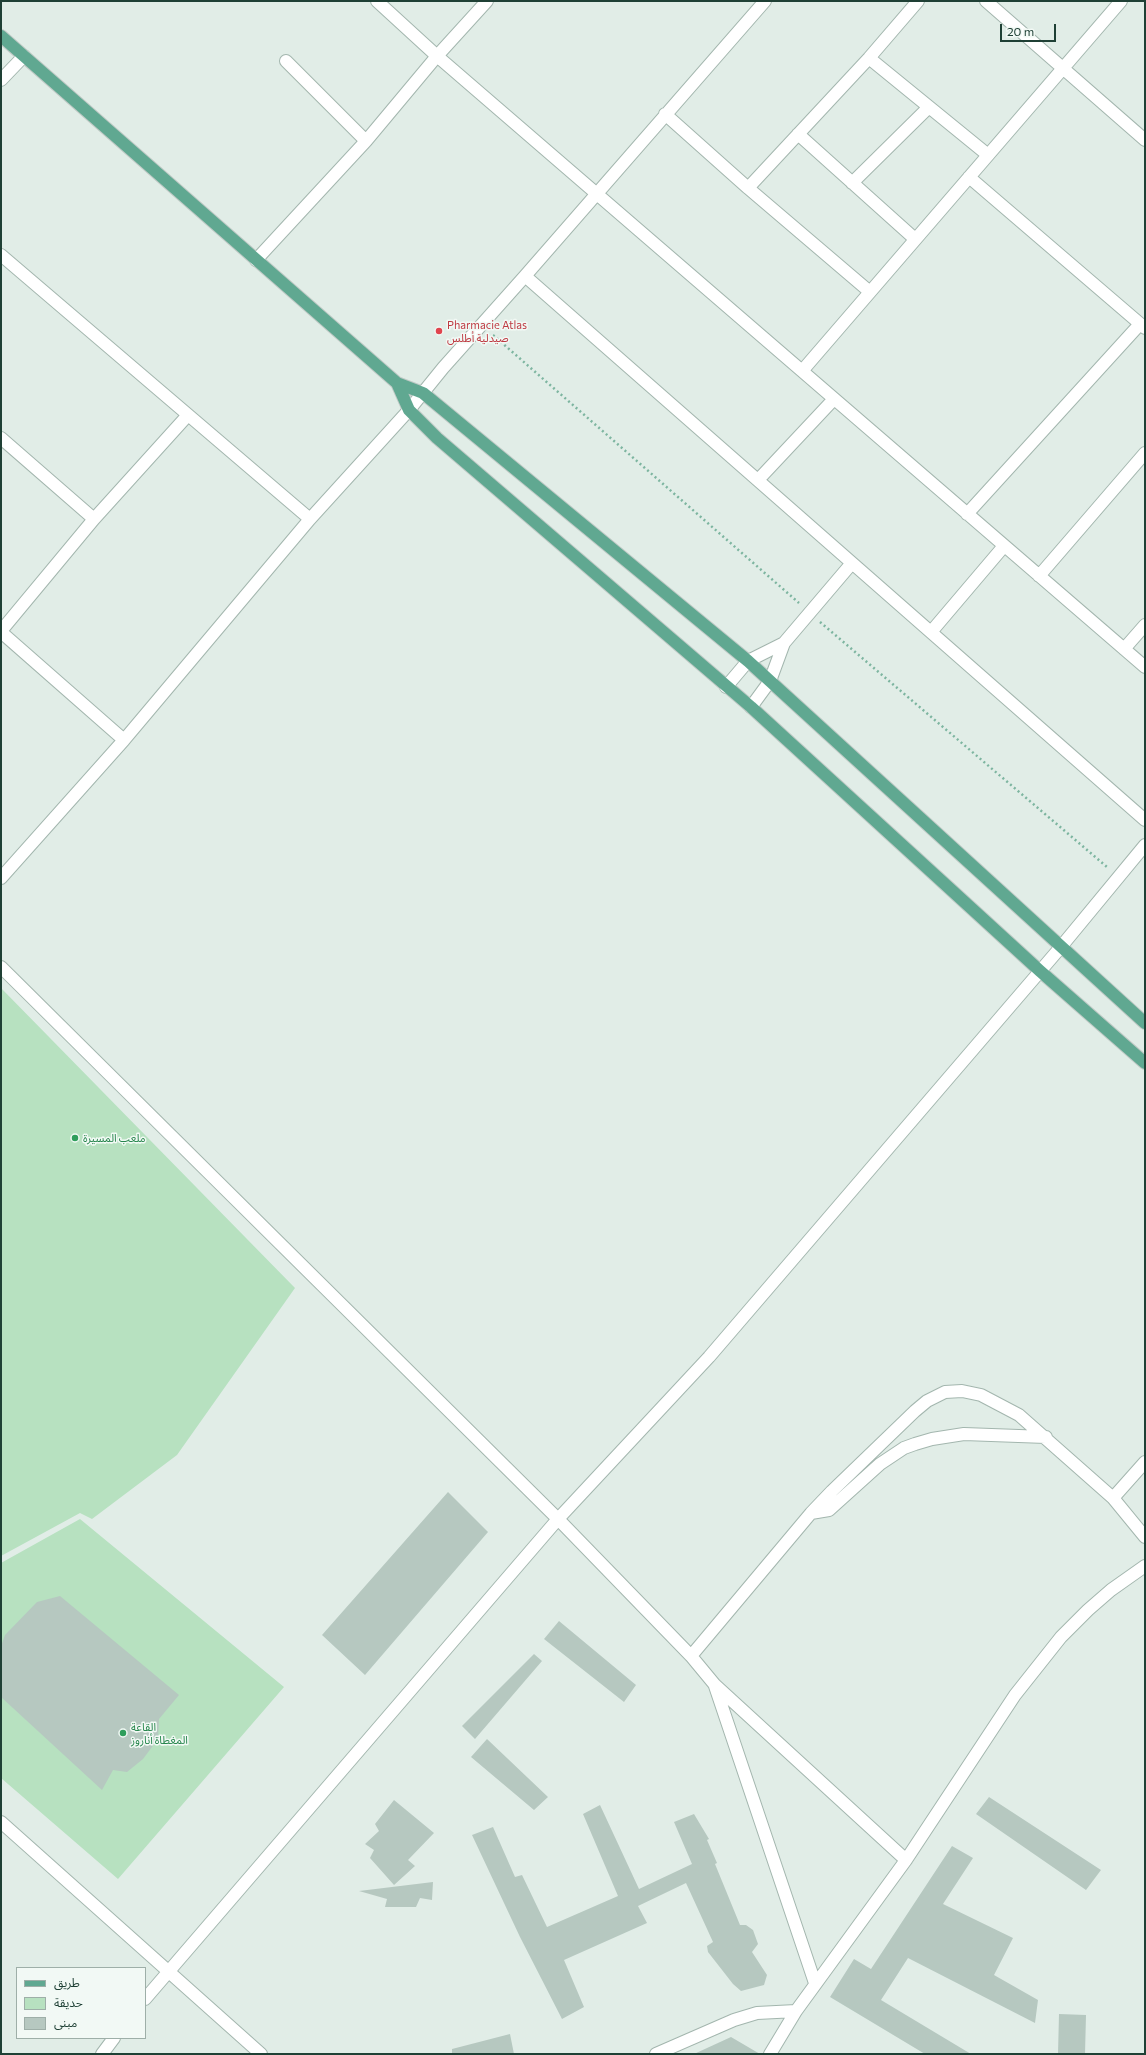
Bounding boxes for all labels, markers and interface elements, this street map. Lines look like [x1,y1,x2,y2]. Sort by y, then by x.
scale bar [1002,16,1058,42]
text: 20 m [1007,24,1034,38]
place label: Pharmacie Atlas صيدلية أطلس [447,318,527,344]
marker: Pharmacie Atlas صيدلية أطلس [434,326,444,336]
place label: ملعب المسيرة [83,1131,146,1145]
marker: ملعب المسيرة [70,1133,80,1143]
place label: القاعة المغطاة أناروز [131,1720,188,1746]
marker: القاعة المغطاة أناروز [118,1728,128,1738]
legend [16,1967,146,2039]
text: طريق [54,1975,80,1989]
text: حديقة [54,1995,83,2009]
text: مبنى [54,2015,77,2029]

